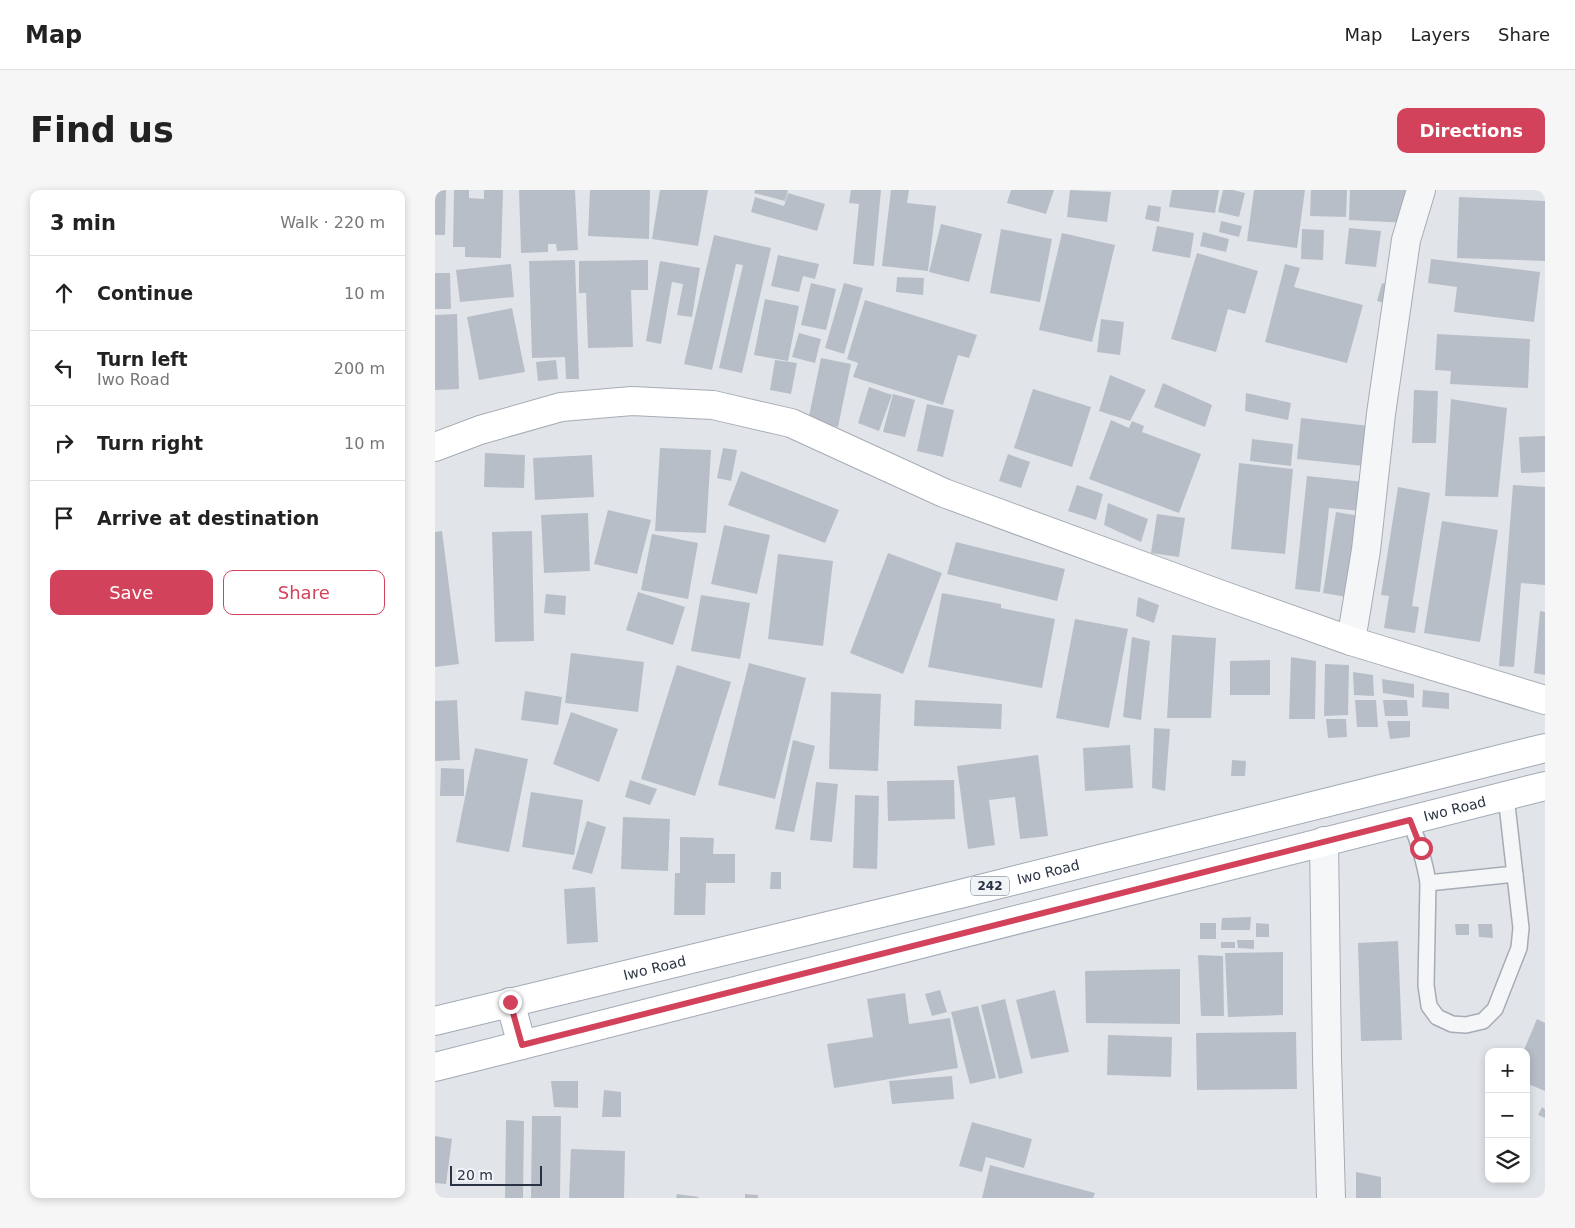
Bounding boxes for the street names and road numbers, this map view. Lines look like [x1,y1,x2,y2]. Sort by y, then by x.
street label: Iwo Road [1422,793,1488,824]
street label: Iwo Road [1015,857,1081,887]
road number: 242 [971,876,1009,896]
street label: Iwo Road [622,953,688,983]

